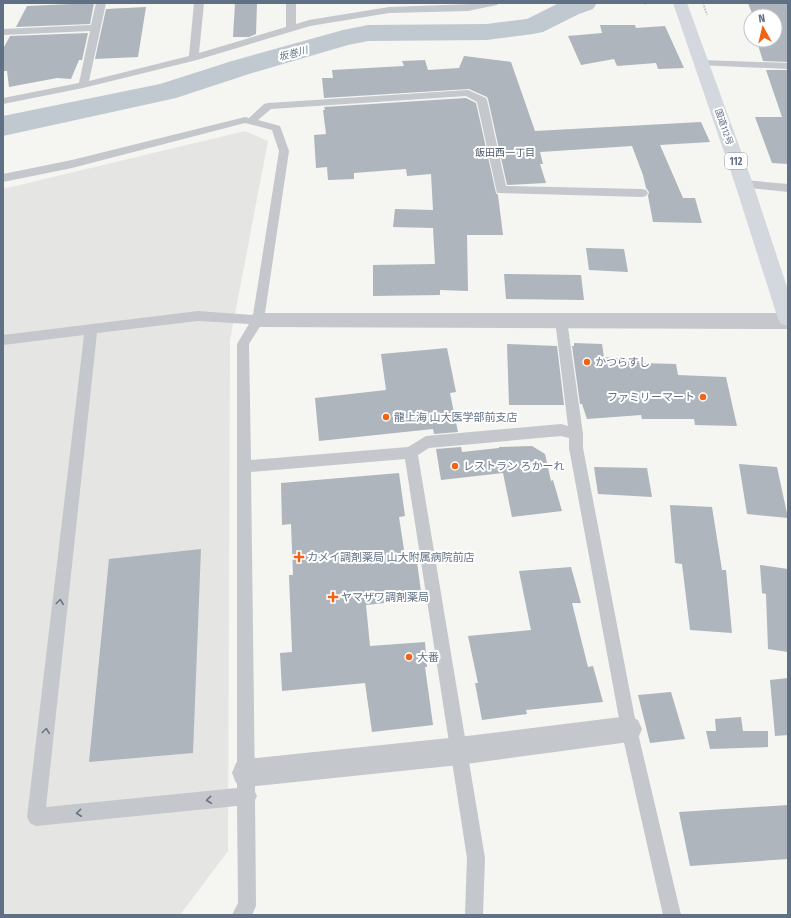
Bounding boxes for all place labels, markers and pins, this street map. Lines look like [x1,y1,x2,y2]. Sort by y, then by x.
place label: かつらすし [595,356,650,369]
marker: かつらすし [582,357,592,367]
place label: ファミリーマート [607,391,695,404]
marker: ファミリーマート [698,392,708,402]
place label: 龍上海 山大医学部前支店 [394,411,518,424]
marker: 龍上海 山大医学部前支店 [381,412,391,422]
place label: レストラン ろかーれ [463,460,565,473]
marker: レストラン ろかーれ [450,461,460,471]
place label: カメイ調剤薬局 山大附属病院前店 [307,551,475,564]
marker: カメイ調剤薬局 山大附属病院前店 [294,552,304,562]
place label: ヤマザワ調剤薬局 [341,591,429,604]
marker: ヤマザワ調剤薬局 [328,592,338,602]
place label: 大番 [417,651,439,664]
marker: 大番 [404,652,414,662]

